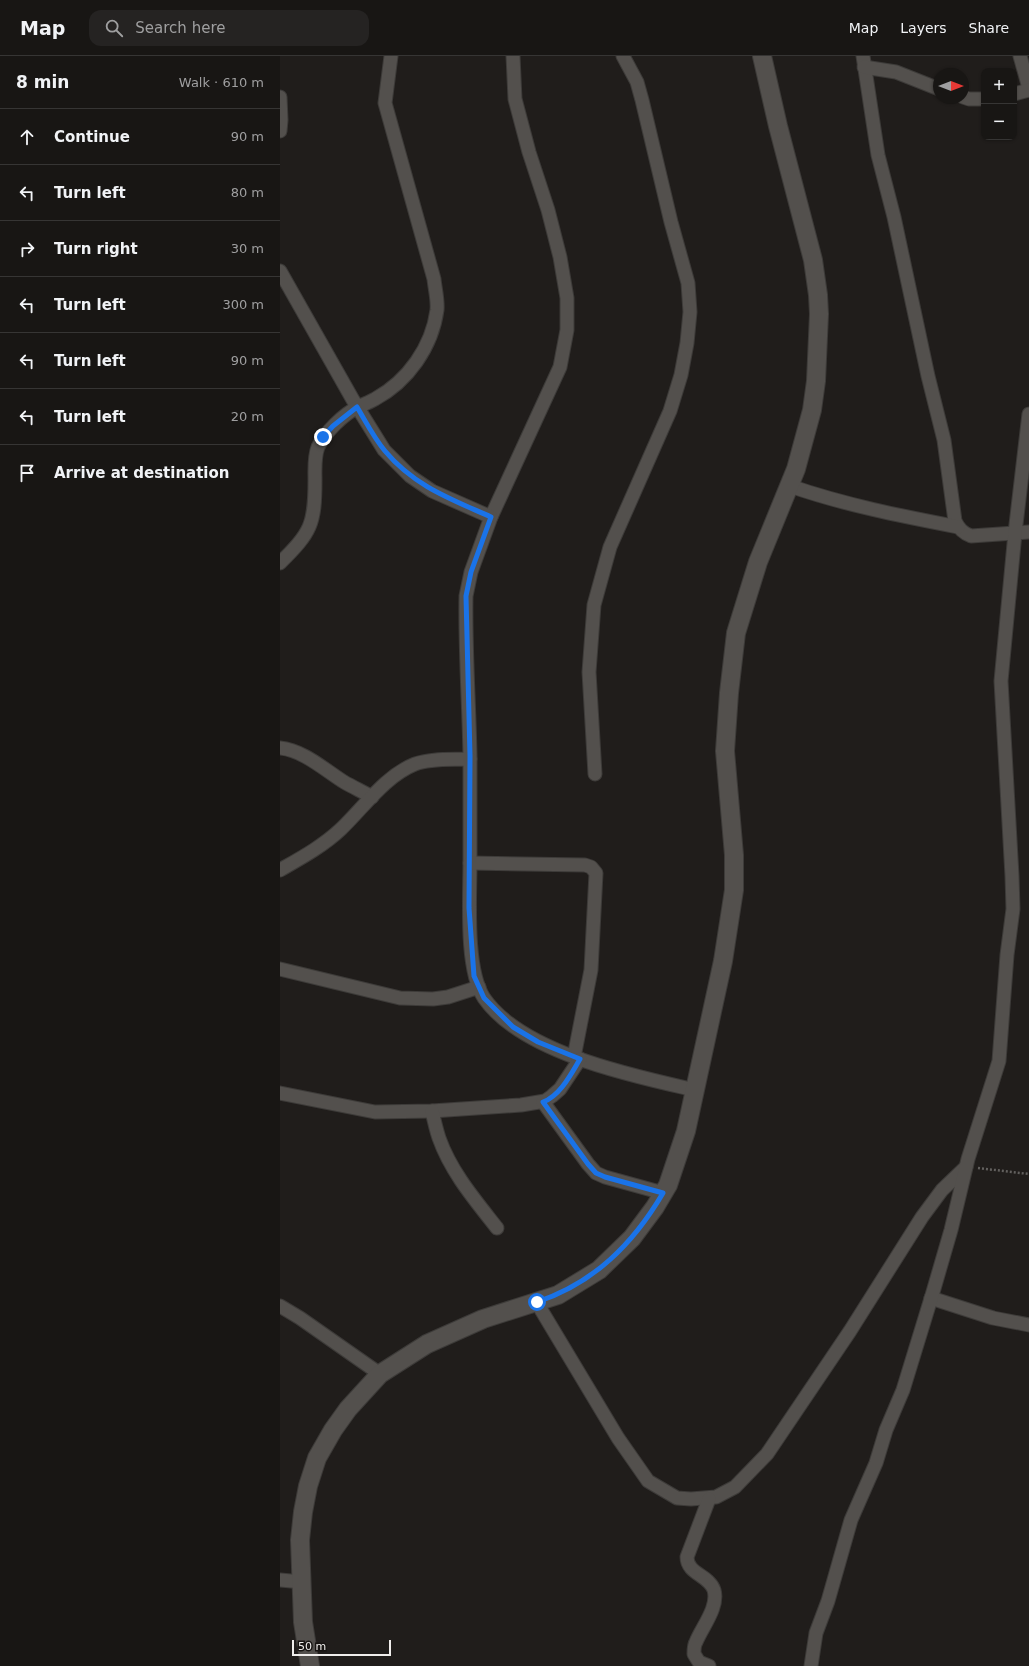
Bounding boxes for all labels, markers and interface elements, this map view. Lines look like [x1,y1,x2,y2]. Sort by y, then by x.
search box [89,10,369,46]
text: Map [20,17,65,39]
icon: search [103,17,125,39]
text: Search here [135,19,225,37]
text: Map [849,20,878,36]
text: Layers [900,20,947,36]
text: Share [969,20,1009,36]
north arrow [933,68,969,104]
map controls [981,68,1017,140]
button: + [981,68,1017,104]
text: 8 min [16,72,69,92]
text: Walk · 610 m [179,75,264,90]
button: − [981,104,1017,140]
icon: ahead [16,126,38,148]
text: Continue [54,128,130,146]
text: 90 m [231,129,264,144]
icon: left [16,182,38,204]
text: Turn left [54,184,126,202]
text: 80 m [231,185,264,200]
icon: right [16,238,38,260]
text: Turn right [54,240,138,258]
text: 30 m [231,241,264,256]
icon: left [16,294,38,316]
text: Turn left [54,296,126,314]
text: 300 m [222,297,264,312]
icon: left [16,350,38,372]
text: Turn left [54,352,126,370]
text: 90 m [231,353,264,368]
icon: left [16,406,38,428]
text: Turn left [54,408,126,426]
text: 20 m [231,409,264,424]
route end [314,428,332,446]
icon: arrive [16,462,38,484]
text: Arrive at destination [54,464,229,482]
route start [528,1293,546,1311]
scale bar [292,1638,391,1657]
text: 50 m [298,1640,326,1653]

